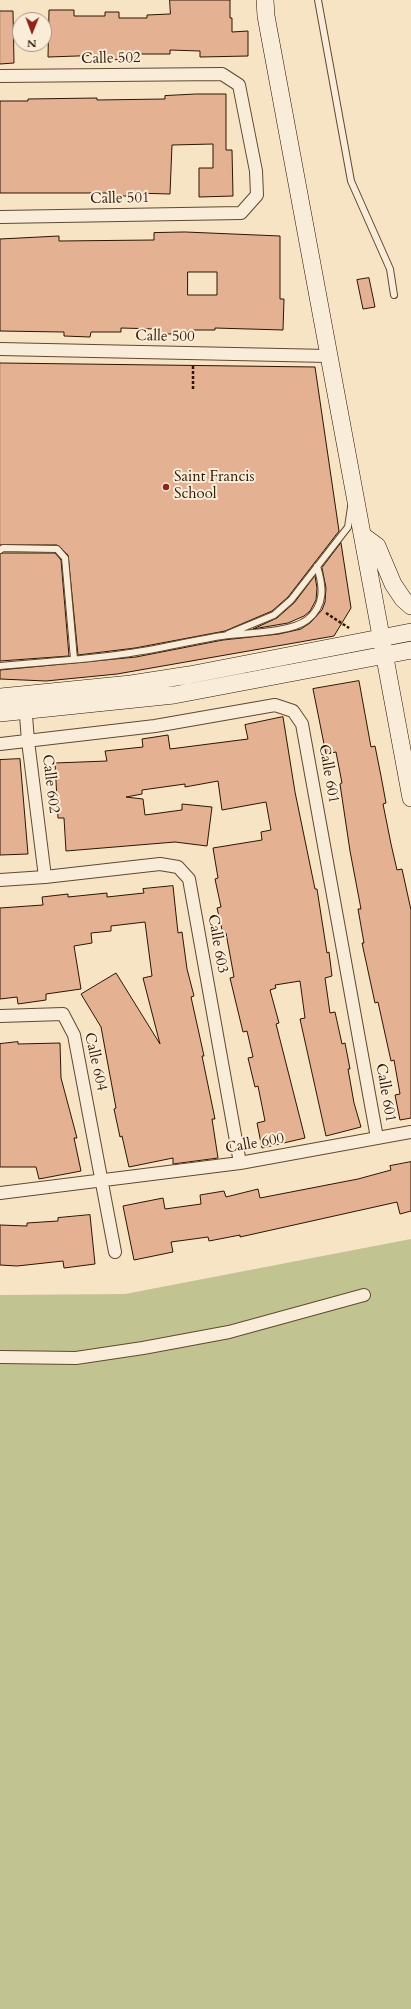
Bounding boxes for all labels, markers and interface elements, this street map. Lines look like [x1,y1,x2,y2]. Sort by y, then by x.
north arrow [12,12,52,52]
text: N [27,36,37,51]
street label: Calle 502 [81,49,141,69]
street label: Calle 501 [90,189,150,209]
street label: Calle 500 [135,327,195,347]
place label: Saint Francis School [174,469,255,504]
marker: Saint Francis School [161,482,171,492]
street label: Calle 601 [314,743,342,805]
street label: Calle 602 [37,753,63,815]
street label: Calle 603 [203,913,231,975]
street label: Calle 604 [80,1031,110,1093]
street label: Calle 601 [371,1062,399,1124]
street label: Calle 600 [224,1130,286,1158]

